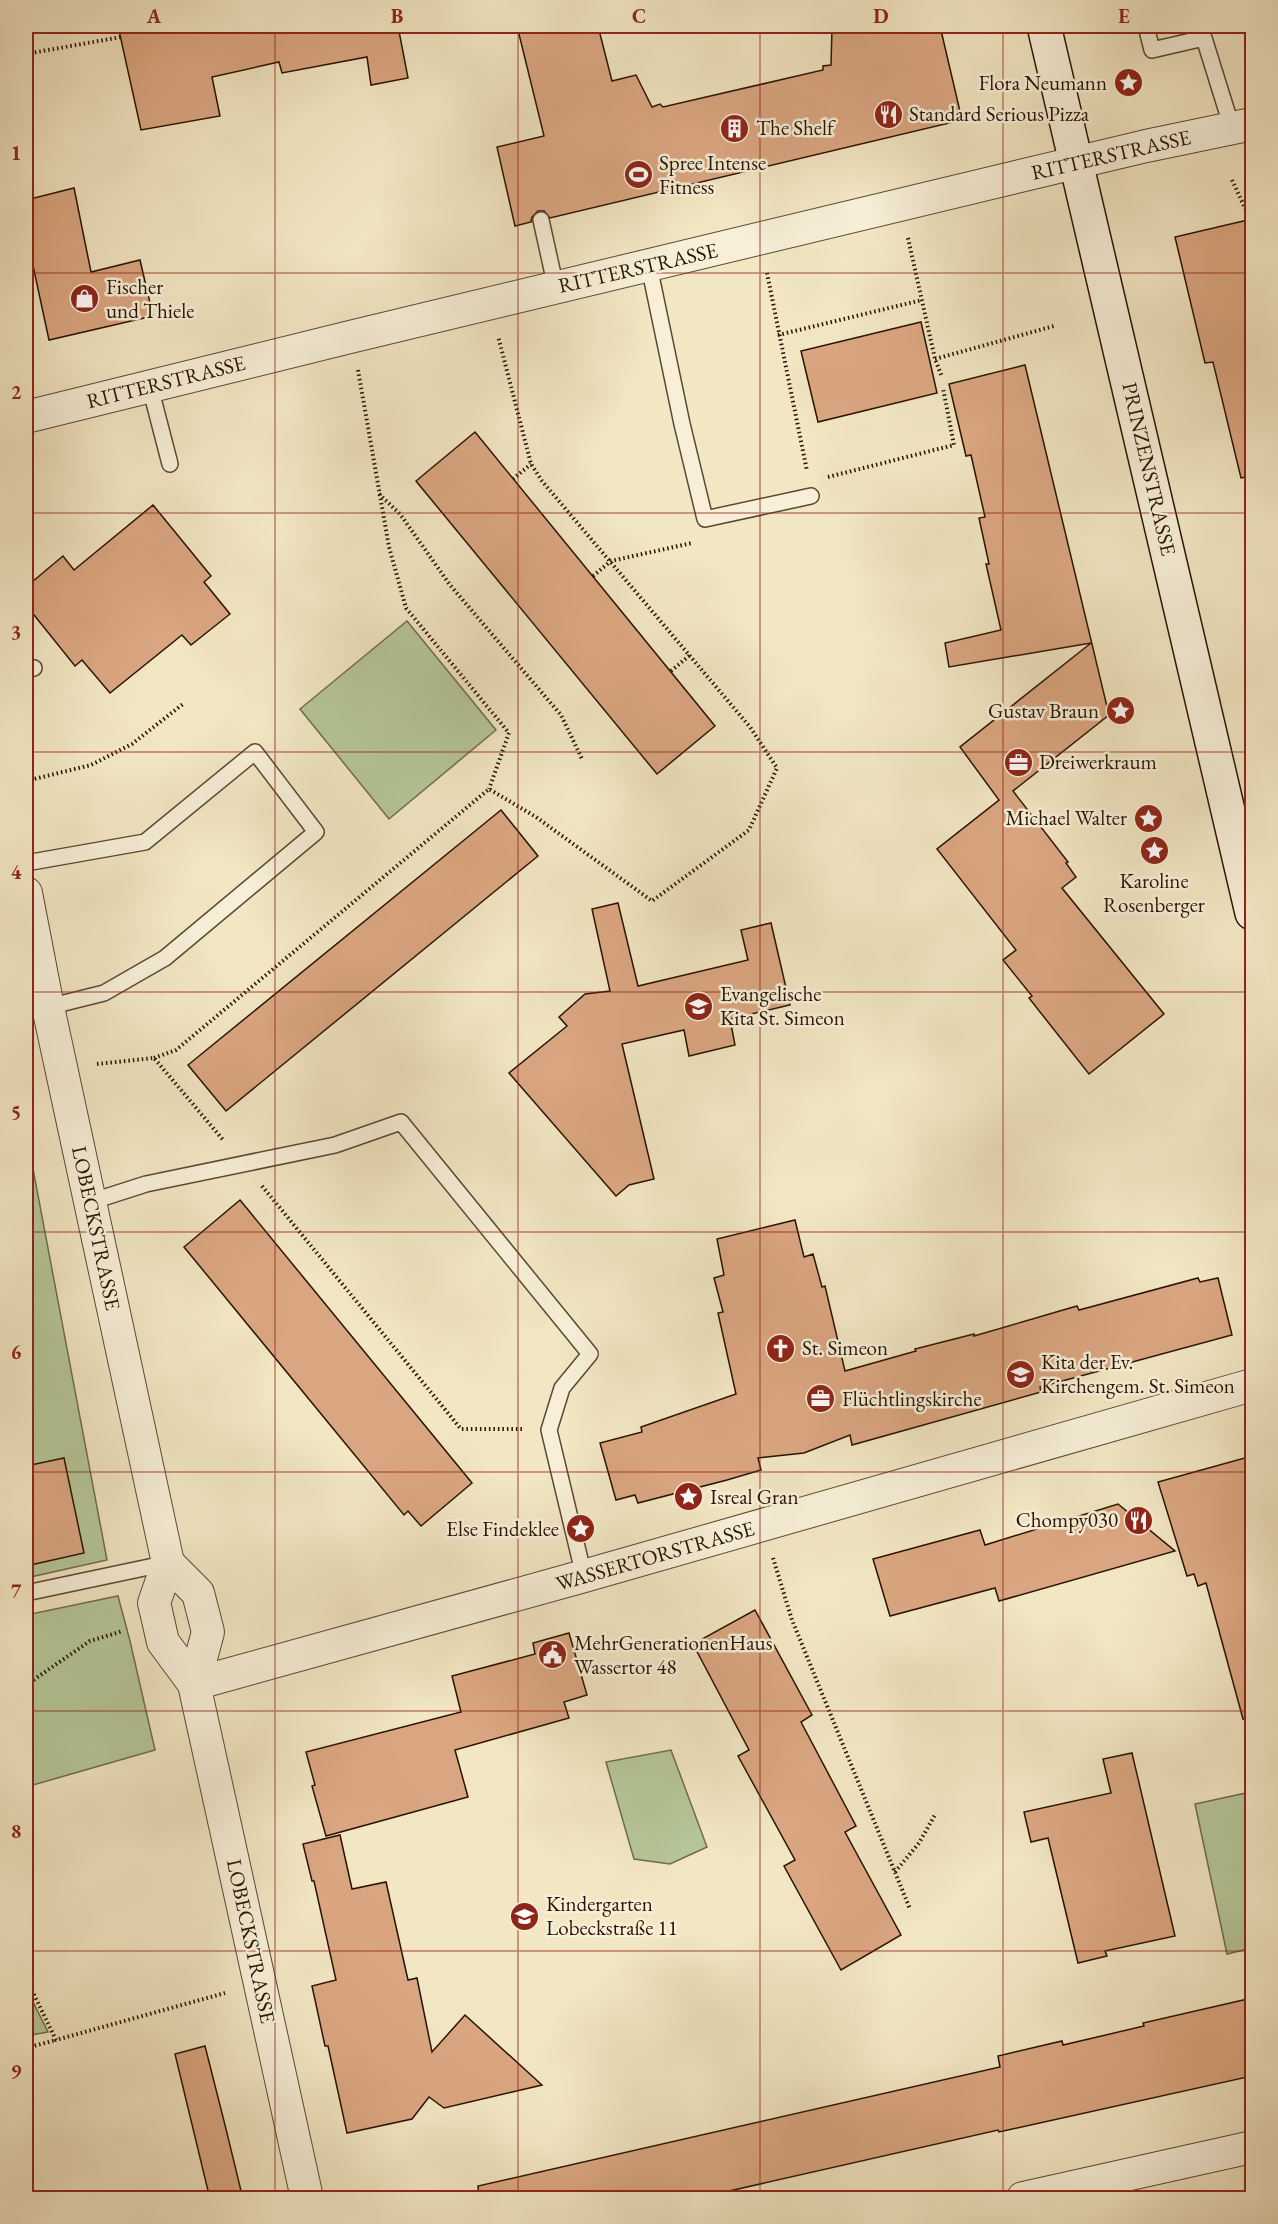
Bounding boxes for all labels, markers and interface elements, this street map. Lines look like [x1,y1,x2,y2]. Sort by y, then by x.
text: A [146,3,162,29]
text: B [391,3,403,29]
text: C [632,3,646,29]
text: D [873,3,889,29]
text: E [1118,3,1130,29]
place icon: Flora Neumann [1112,67,1144,99]
place label: Flora Neumann [978,69,1107,96]
restaurant icon: Standard Serious Pizza [872,98,904,130]
place label: Standard Serious Pizza [909,100,1090,127]
building icon: The Shelf [719,112,751,144]
place label: The Shelf [756,114,836,141]
street label: RITTERSTRASSE [1029,123,1193,186]
text: 1 [11,140,21,166]
place label: Spree Intense Fitness [659,149,766,200]
sports icon: Spree Intense Fitness [622,159,654,191]
street label: RITTERSTRASSE [556,236,720,299]
place label: Fischer und Thiele [106,273,194,324]
shop icon: Fischer und Thiele [69,283,101,315]
street label: RITTERSTRASSE [84,349,248,414]
text: 2 [11,379,22,405]
street label: PRINZENSTRASSE [1116,380,1183,558]
text: 3 [11,619,21,645]
place icon: Gustav Braun [1104,695,1136,727]
place label: Gustav Braun [988,697,1099,724]
office icon: Dreiwerkraum [1002,746,1034,778]
place label: Dreiwerkraum [1039,748,1157,775]
place icon: Michael Walter [1132,802,1164,834]
place label: Michael Walter [1005,804,1127,831]
place icon: Karoline Rosenberger [1138,834,1170,866]
text: 4 [11,859,22,885]
place label: Karoline Rosenberger [1103,867,1205,918]
place label: Evangelische Kita St. Simeon [720,980,845,1031]
school or university icon: Evangelische Kita St. Simeon [683,990,715,1022]
text: 5 [11,1099,21,1125]
street label: LOBECKSTRASSE [66,1143,127,1313]
church icon: St. Simeon [765,1332,797,1364]
place label: St. Simeon [802,1334,888,1361]
text: 6 [11,1339,22,1365]
place label: Kita der Ev. Kirchengem. St. Simeon [1041,1348,1235,1399]
school or university icon: Kita der Ev. Kirchengem. St. Simeon [1004,1358,1036,1390]
office icon: Flüchtlingskirche [805,1383,837,1415]
place label: Flüchtlingskirche [842,1385,982,1412]
place icon: Isreal Gran [673,1481,705,1513]
place label: Isreal Gran [710,1483,799,1510]
restaurant icon: Chompy030 [1123,1504,1155,1536]
place label: Chompy030 [1016,1506,1118,1533]
place icon: Else Findeklee [564,1513,596,1545]
street label: WASSERTORSTRASSE [552,1514,757,1597]
place label: Else Findeklee [446,1515,559,1542]
text: 7 [11,1578,22,1604]
place label: MehrGenerationenHaus Wassertor 48 [574,1629,773,1680]
public building icon: MehrGenerationenHaus Wassertor 48 [537,1639,569,1671]
text: 8 [11,1818,21,1844]
street label: LOBECKSTRASSE [221,1856,282,2026]
place label: Kindergarten Lobeckstraße 11 [546,1890,678,1941]
school or university icon: Kindergarten Lobeckstraße 11 [509,1900,541,1932]
text: 9 [11,2058,22,2084]

